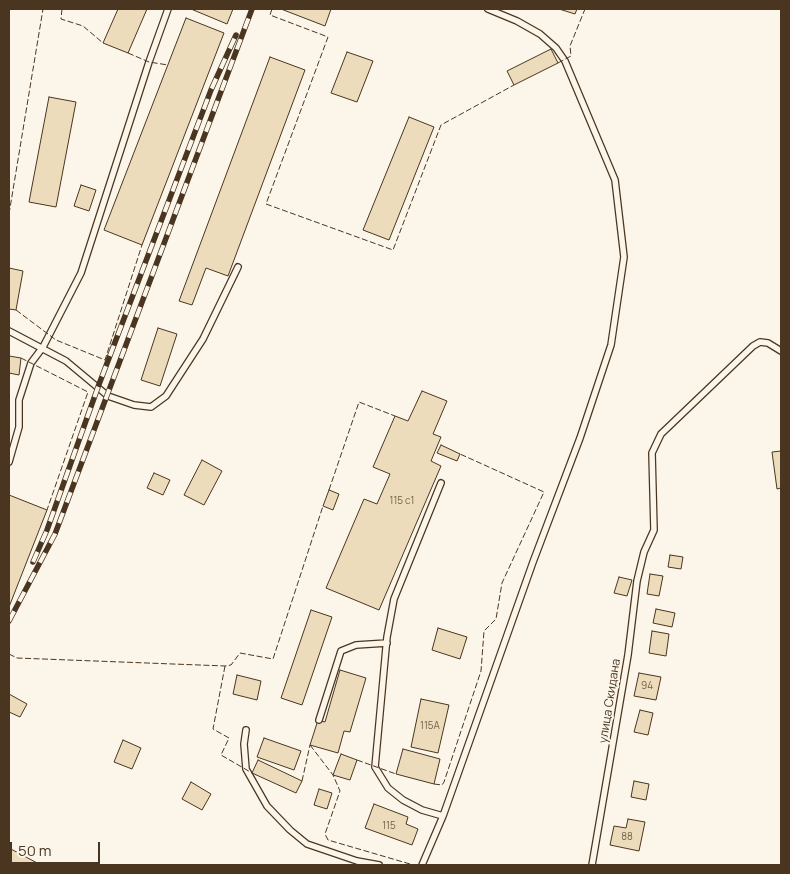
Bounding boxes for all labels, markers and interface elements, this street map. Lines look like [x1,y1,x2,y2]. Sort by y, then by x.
house number: 115 с1 [389,495,415,507]
street label: улица Скидана [596,658,624,744]
house number: 94 [641,680,653,692]
house number: 115А [420,720,440,732]
house number: 115 [382,820,396,832]
house number: 88 [621,831,633,843]
scale bar [12,832,102,864]
text: 50 m [18,840,52,861]

